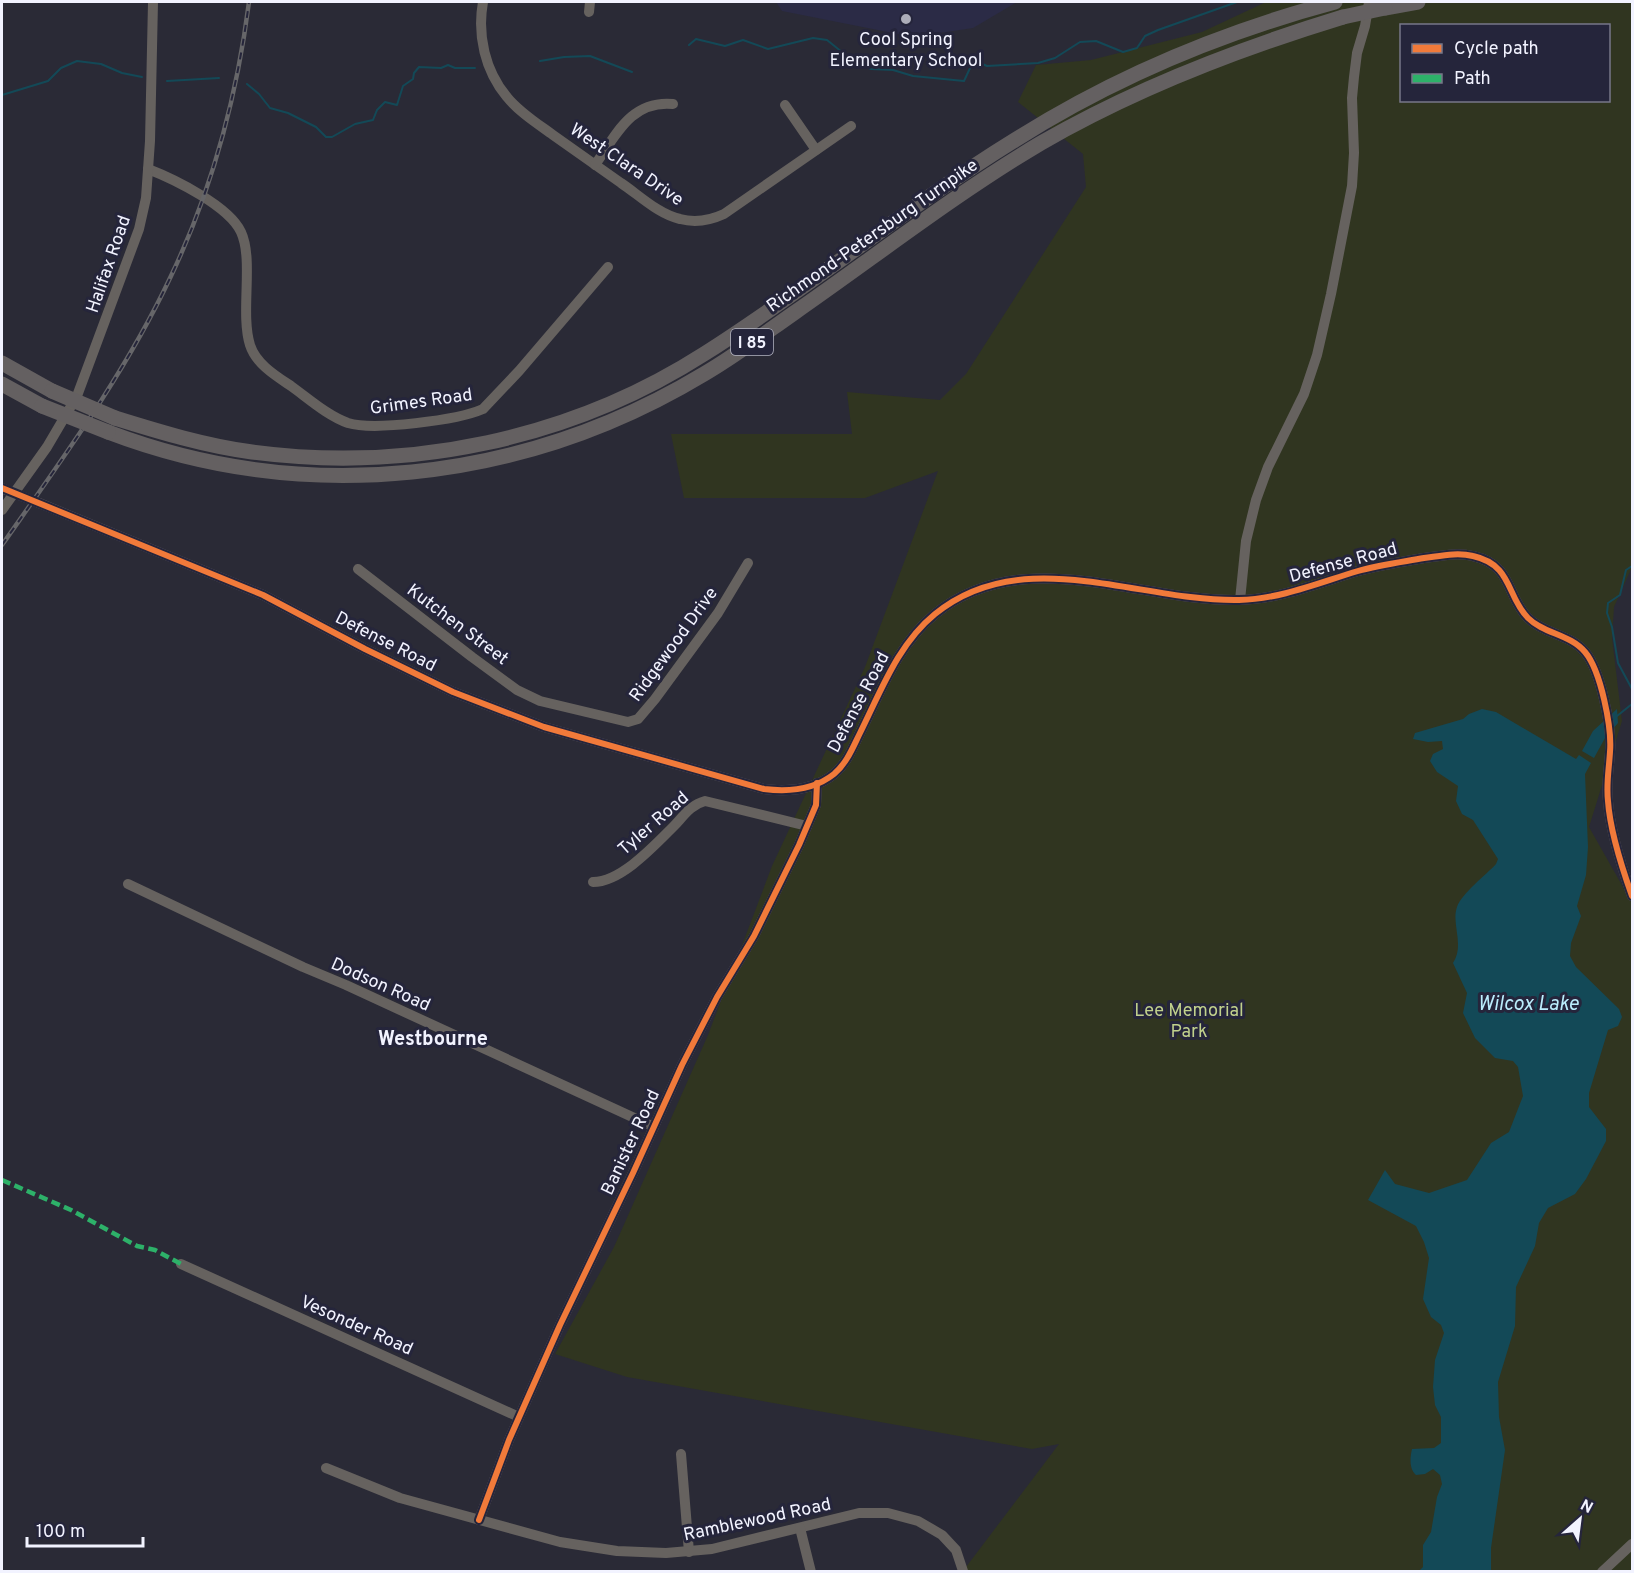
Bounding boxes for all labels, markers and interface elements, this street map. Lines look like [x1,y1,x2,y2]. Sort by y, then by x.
marker: Cool Spring Elementary School [899,12,913,26]
legend [1400,24,1610,102]
place label: Cool Spring Elementary School [830,29,982,73]
text: Cycle path [1454,38,1539,61]
text: Path [1454,68,1491,91]
street label: West Clara Drive [565,119,688,212]
street label: Richmond-Petersburg Turnpike [763,154,983,318]
street label: Halifax Road [82,213,137,316]
road number: I 85 [731,329,773,355]
street label: Grimes Road [368,384,474,421]
street label: Defense Road [1287,538,1400,589]
street label: Kutchen Street [402,579,513,671]
street label: Ridgewood Drive [625,583,724,707]
street label: Defense Road [331,607,440,678]
street label: Defense Road [823,648,895,757]
street label: Tyler Road [614,787,694,861]
street label: Dodson Road [327,953,434,1018]
water label: Wilcox Lake [1477,992,1579,1018]
park label: Lee Memorial Park [1134,1000,1244,1044]
district label: Westbourne [378,1027,488,1053]
street label: Banister Road [597,1086,666,1199]
street label: Vesonder Road [296,1291,416,1361]
north arrow [1550,1489,1610,1549]
street label: Ramblewood Road [681,1494,833,1547]
text: N [1576,1496,1596,1519]
scale bar [27,1510,142,1548]
text: 100 m [36,1521,85,1544]

